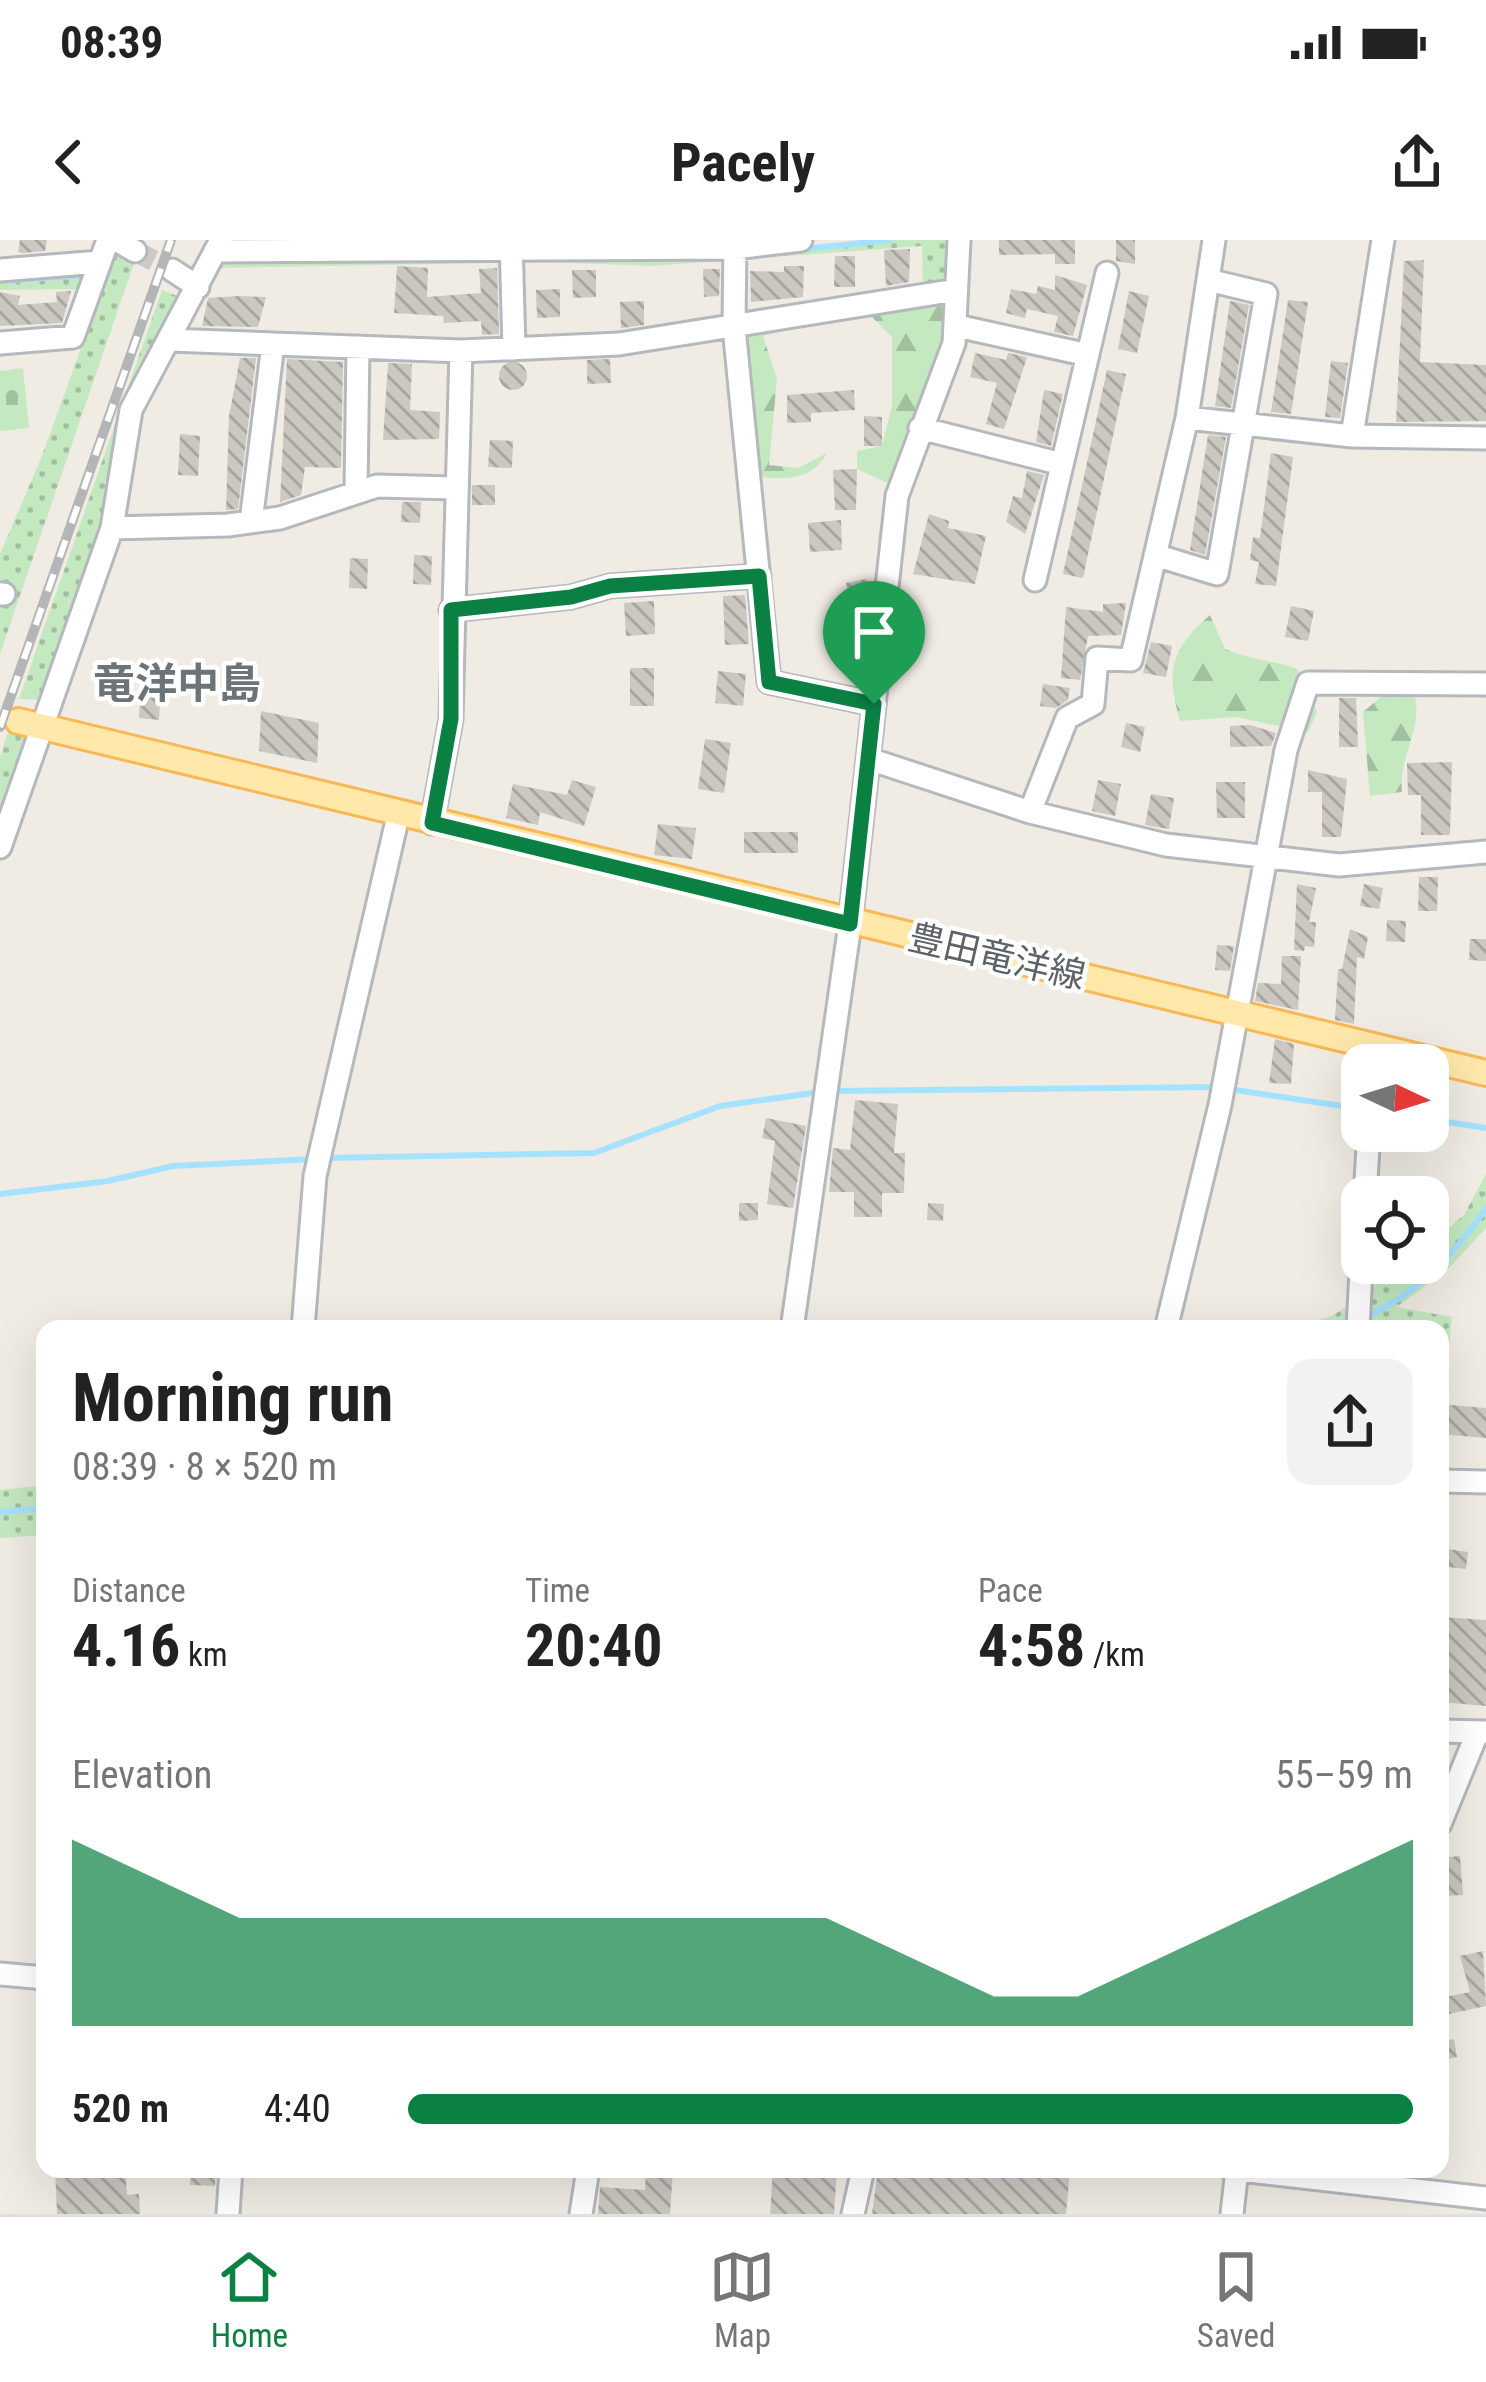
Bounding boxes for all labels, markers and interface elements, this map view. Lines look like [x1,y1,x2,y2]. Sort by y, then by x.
text: 08:39 [60,16,163,69]
icon: back [36,129,102,195]
icon: share [1384,129,1450,195]
text: Pacely [671,131,815,194]
pin [823,581,925,704]
icon: arrive [841,599,907,665]
district label: 竜洋中島 [93,659,261,708]
street label: 豊田竜洋線 [904,916,1089,998]
north arrow [1341,1044,1449,1152]
map controls [1341,1044,1449,1284]
button: locate [1341,1176,1449,1284]
button: share [1287,1359,1413,1485]
text: Morning run [72,1360,394,1437]
text: 08:39 · 8 × 520 m [72,1444,337,1490]
text: Distance [72,1571,186,1610]
text: Time [525,1571,590,1610]
text: Pace [978,1571,1043,1610]
text: 4.16 [72,1610,180,1681]
text: 20:40 [525,1610,663,1681]
text: 4:58 [978,1610,1085,1681]
text: km [180,1635,228,1674]
text: /km [1085,1635,1145,1674]
text: Elevation [72,1752,212,1798]
text: 55–59 m [1275,1752,1413,1798]
text: 520 m [72,2086,169,2132]
text: 4:40 [264,2086,331,2132]
tab: Home [211,2244,288,2355]
tab: Map [709,2244,775,2355]
tab: Saved [1197,2244,1275,2355]

